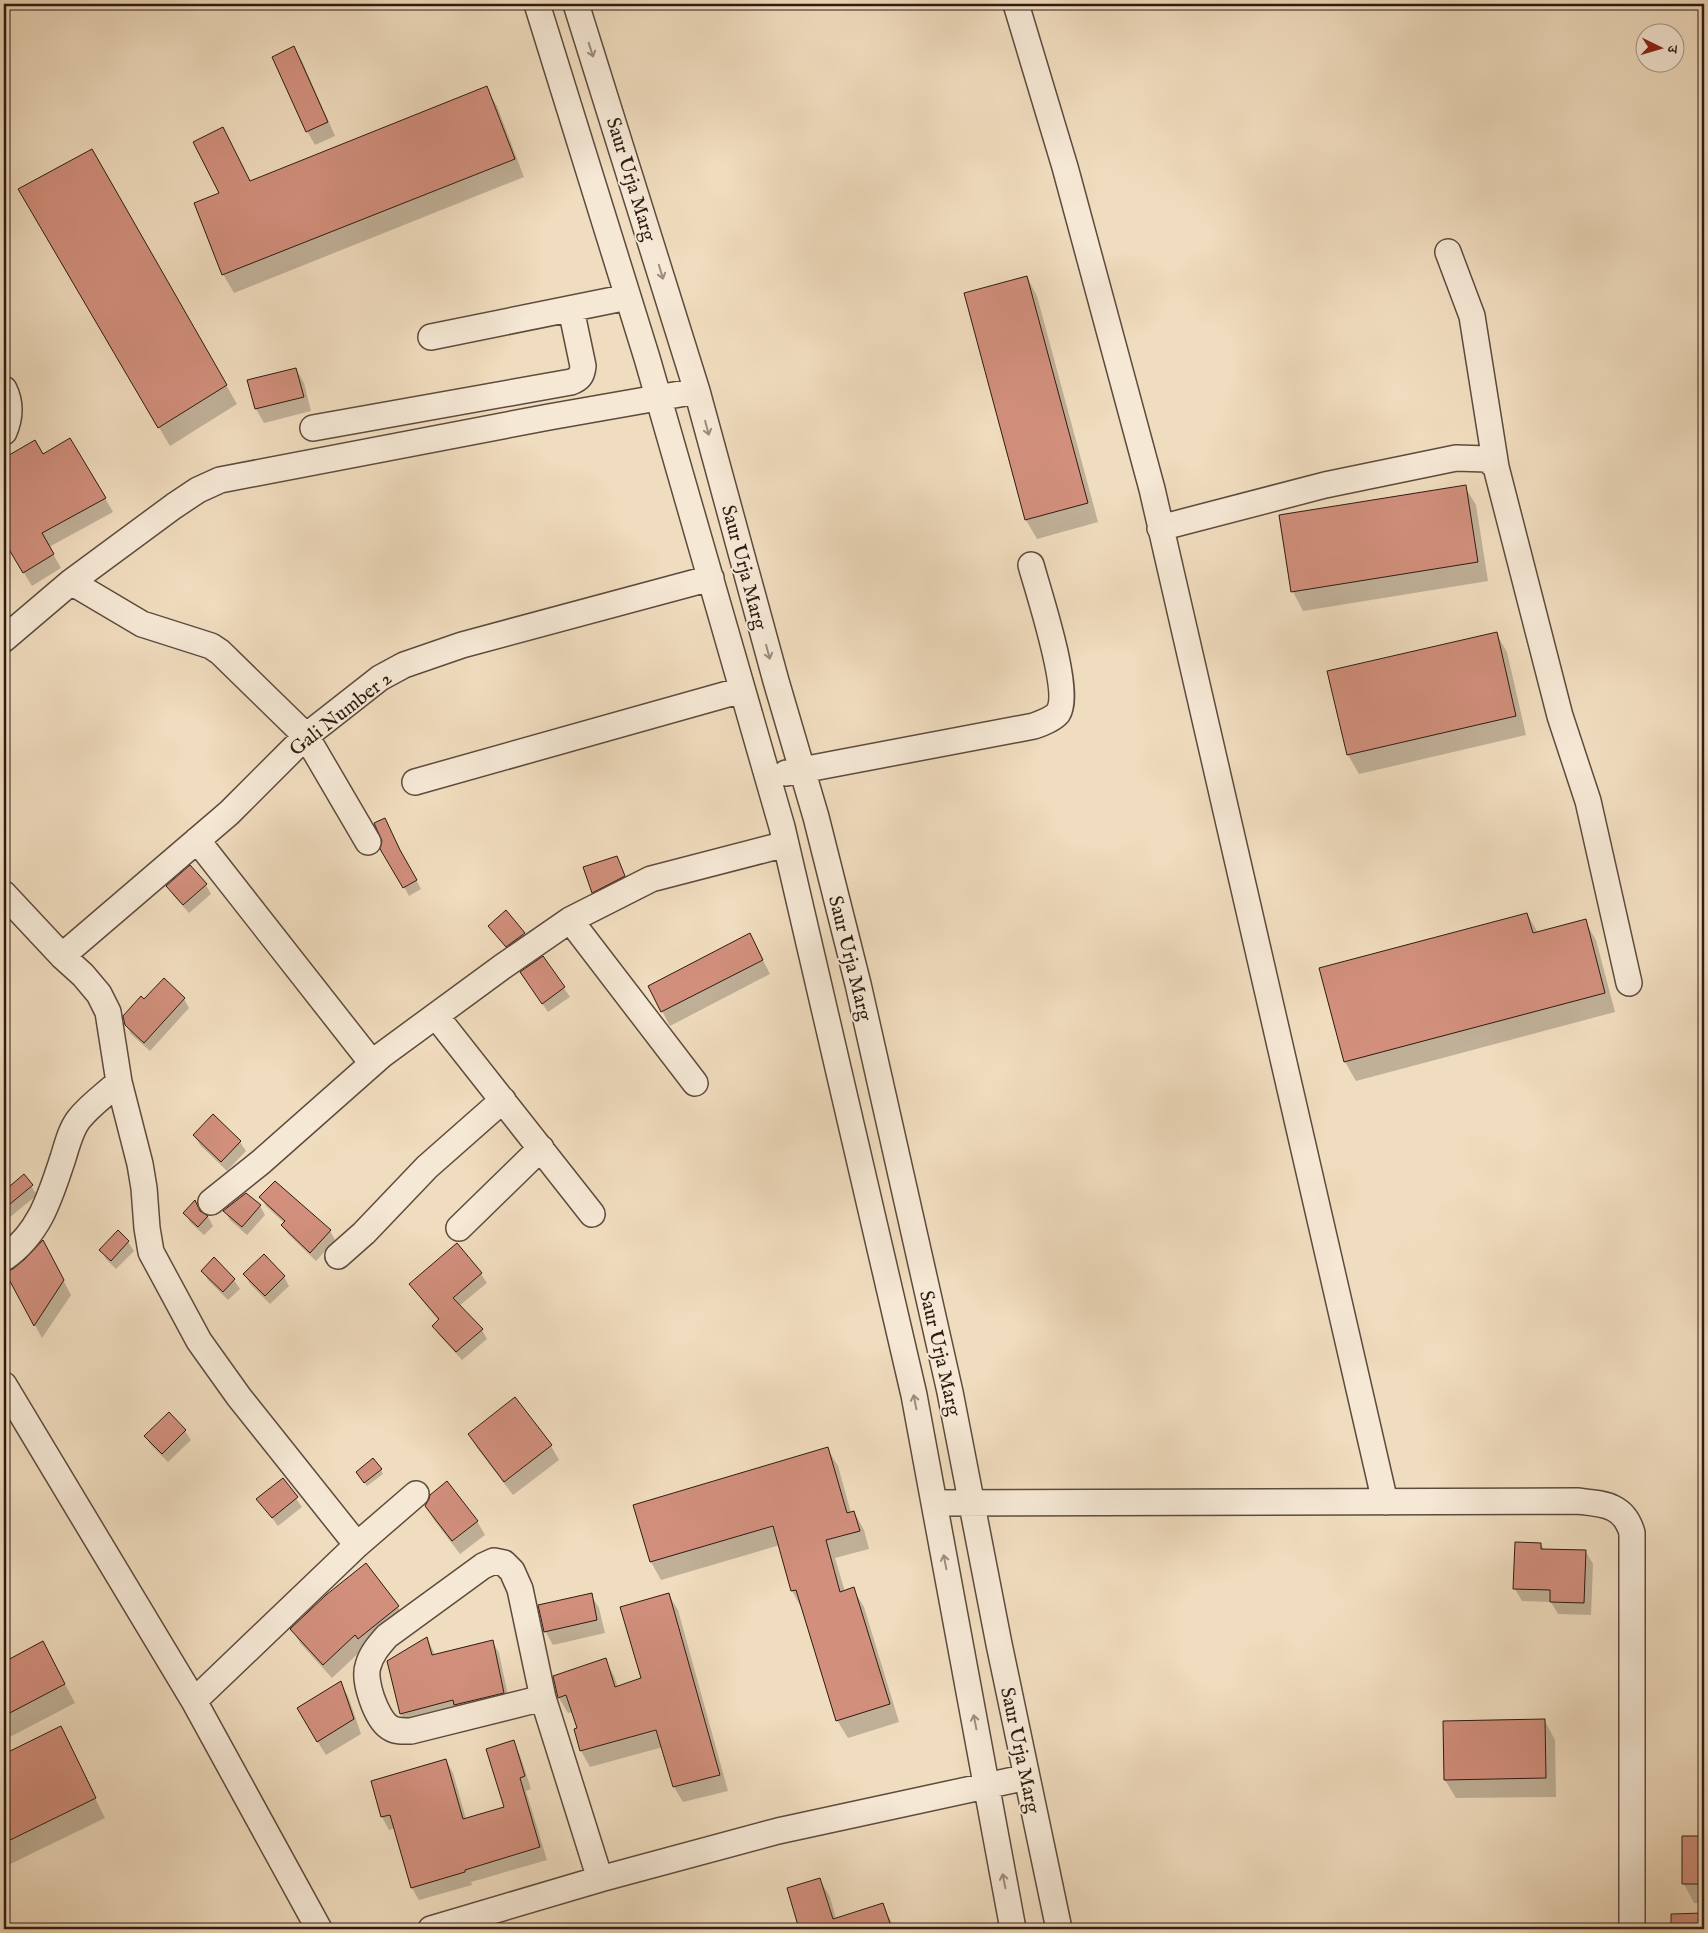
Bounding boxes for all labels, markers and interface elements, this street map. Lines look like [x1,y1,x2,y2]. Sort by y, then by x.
north arrow [1636,22,1686,72]
one-way arrow [587,42,596,58]
text: उ [1663,44,1681,54]
street label: Saur Urja Marg [600,115,662,245]
one-way arrow [656,264,666,280]
one-way arrow [702,419,712,435]
street label: Saur Urja Marg [715,502,773,634]
one-way arrow [764,644,773,660]
street label: Gali Number 2 [285,666,397,762]
street label: Saur Urja Marg [822,893,877,1025]
street label: Saur Urja Marg [913,1288,966,1420]
one-way arrow [910,1394,919,1410]
one-way arrow [939,1554,949,1570]
street label: Saur Urja Marg [994,1685,1045,1817]
one-way arrow [969,1714,979,1730]
one-way arrow [999,1874,1009,1890]

